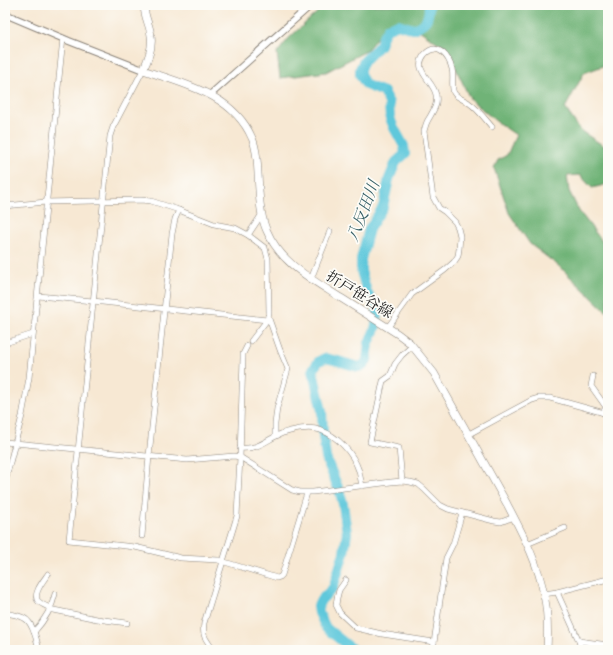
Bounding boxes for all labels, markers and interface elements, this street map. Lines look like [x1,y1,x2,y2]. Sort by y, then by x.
water label: 八反田川 [342,176,385,245]
street label: 折戸笹谷線 [323,266,397,322]

